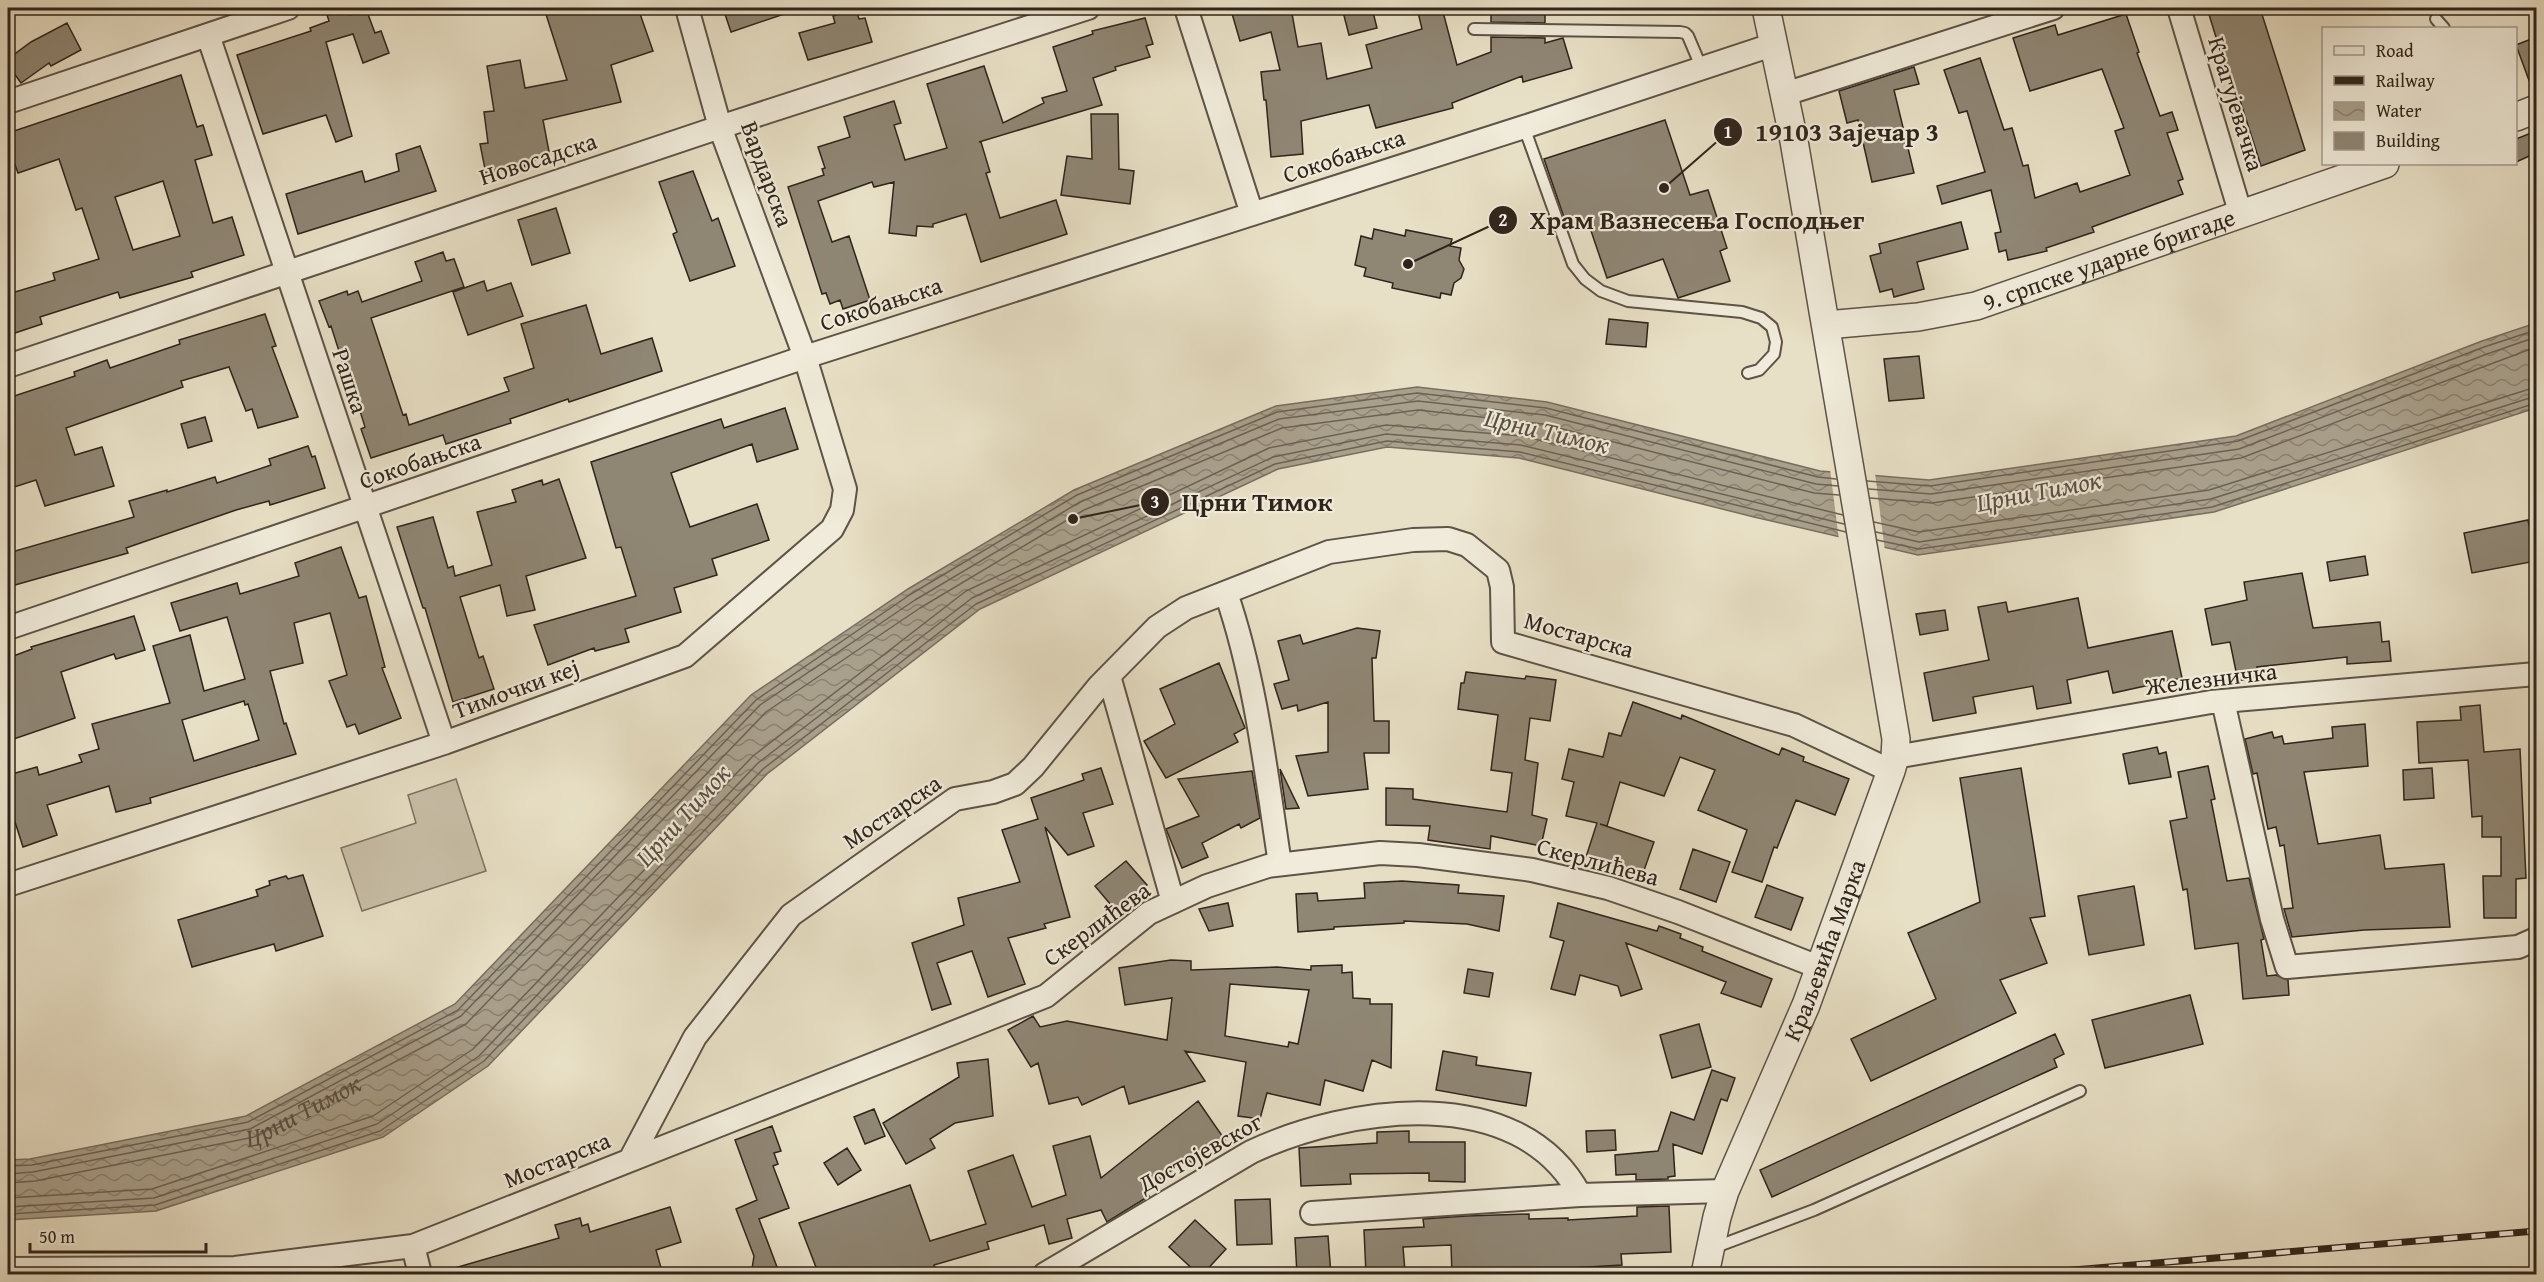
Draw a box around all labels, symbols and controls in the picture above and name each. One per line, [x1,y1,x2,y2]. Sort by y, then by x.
legend [2322,27,2517,165]
street label: Крагујевачка [2199,32,2274,176]
text: Road [2376,37,2414,64]
text: Railway [2376,67,2435,94]
text: Water [2376,97,2422,124]
callout: 19103 Зајечар 3 [1713,110,1951,154]
text: 19103 Зајечар 3 [1755,112,1939,151]
street label: Вардарска [732,116,803,232]
text: 1 [1723,118,1733,145]
street label: Сокобањска [1278,119,1410,192]
street label: Новосадска [474,123,602,194]
text: Building [2376,127,2440,154]
callout: Храм Вазнесења Господњег [1488,198,1876,242]
street label: 9. српске ударне бригаде [1978,199,2240,319]
text: Храм Вазнесења Господњег [1530,200,1865,239]
text: 2 [1498,206,1508,233]
street label: Сокобањска [815,267,947,340]
street label: Рашка [324,344,378,418]
water label: Црни Тимок [1481,397,1614,464]
street label: Сокобањска [354,423,486,498]
water label: Црни Тимок [1973,459,2105,522]
callout: Црни Тимок [1140,480,1344,524]
text: Црни Тимок [1182,482,1332,521]
text: 3 [1150,488,1160,515]
street label: Мостарска [1520,602,1638,667]
street label: Тимочки кеј [448,649,584,728]
street label: Железничка [2142,653,2279,704]
water label: Црни Тимок [626,754,740,875]
street label: Мостарска [835,765,949,858]
street label: Скерлићева [1533,828,1664,895]
street label: Краљевића Марка [1774,854,1875,1047]
street label: Скерлићева [1036,872,1158,975]
water label: Црни Тимок [242,1063,368,1157]
street label: Достојевског [1130,1104,1268,1202]
street label: Мостарска [498,1122,616,1197]
scale bar [30,1216,206,1254]
text: 50 m [39,1223,75,1250]

